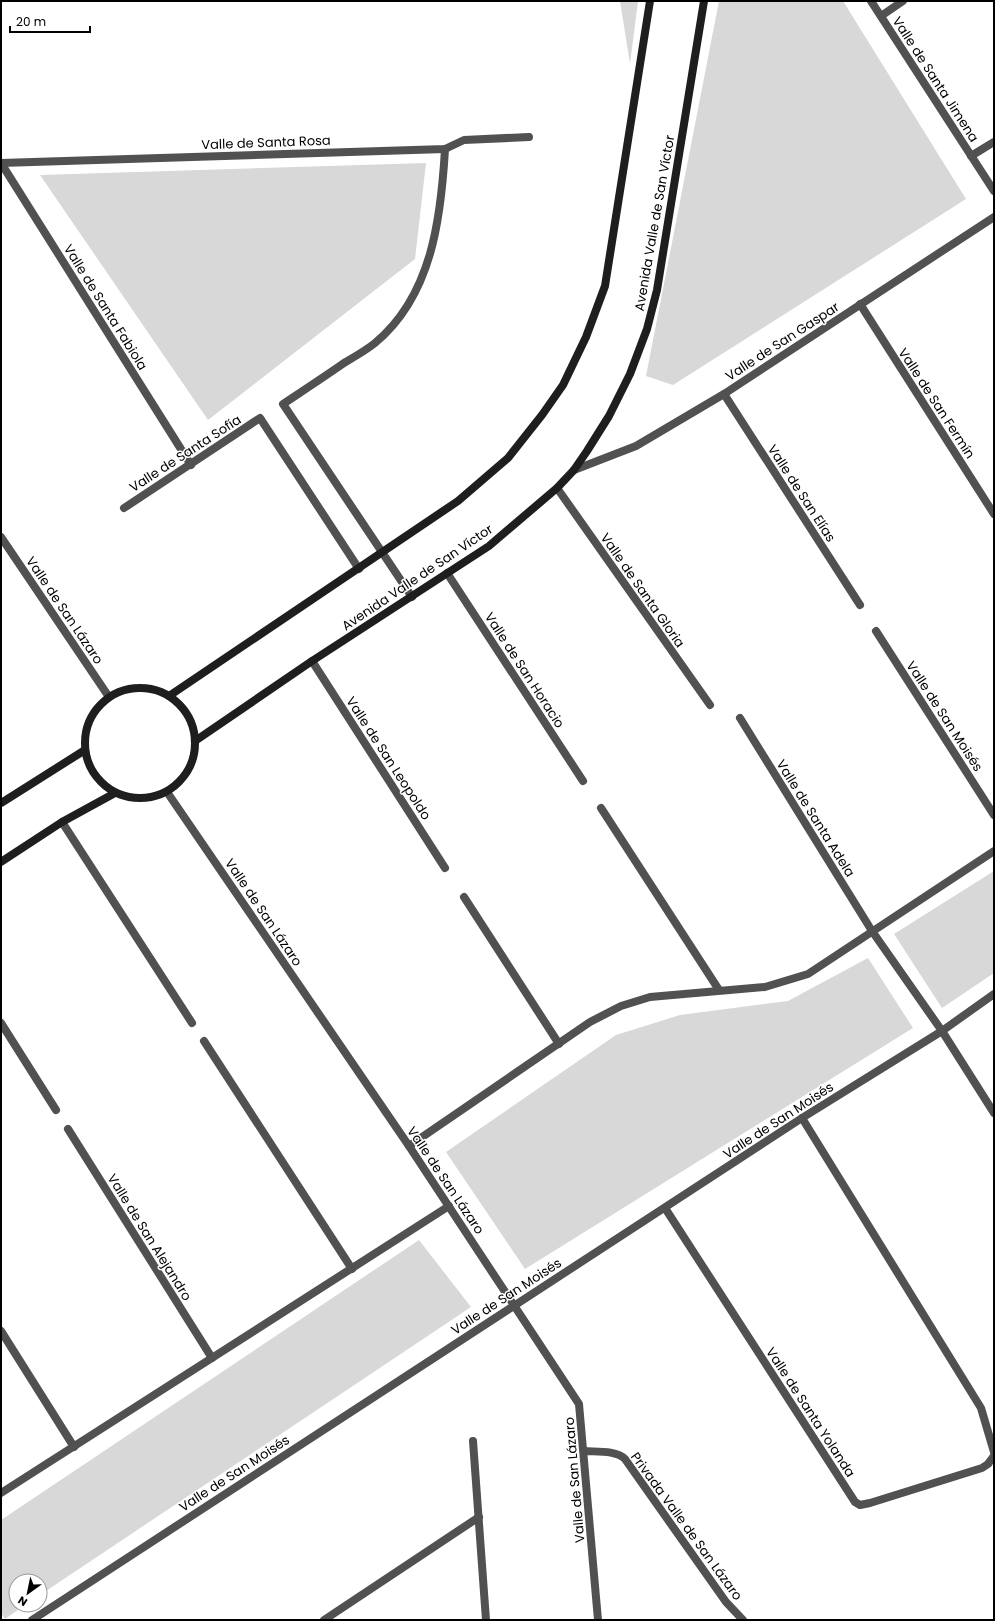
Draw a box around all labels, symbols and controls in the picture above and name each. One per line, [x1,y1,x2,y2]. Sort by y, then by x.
scale bar [10,8,90,34]
text: 20 m [16,13,46,30]
street label: Valle de Santa Jimena [888,13,983,146]
street label: Valle de Santa Rosa [201,131,331,154]
street label: Avenida Valle de San Víctor [630,133,679,313]
street label: Valle de Santa Fabiola [59,241,152,374]
street label: Valle de San Gaspar [722,297,843,385]
street label: Valle de San Fermín [894,344,980,462]
street label: Valle de Santa Sofía [126,410,245,497]
street label: Valle de San Elías [763,441,840,546]
street label: Avenida Valle de San Víctor [338,520,497,635]
street label: Valle de Santa Gloria [596,529,689,651]
street label: Valle de San Lázaro [21,553,108,668]
street label: Valle de San Horacio [480,609,569,732]
street label: Valle de San Moisés [902,657,988,775]
street label: Valle de San Leopoldo [342,693,436,824]
street label: Valle de Santa Adela [772,756,859,881]
street label: Valle de San Lázaro [220,855,307,970]
street label: Valle de San Moisés [719,1077,837,1163]
street label: Valle de San Lázaro [402,1123,489,1238]
street label: Valle de San Alejandro [103,1170,196,1304]
street label: Valle de San Moisés [447,1253,565,1339]
street label: Valle de Santa Yolanda [761,1344,860,1481]
street label: Valle de San Lázaro [560,1416,589,1544]
street label: Valle de San Moisés [175,1430,293,1516]
street label: Privada Valle de San Lázaro [626,1448,747,1604]
north arrow [8,1573,48,1613]
text: N [15,1592,30,1610]

